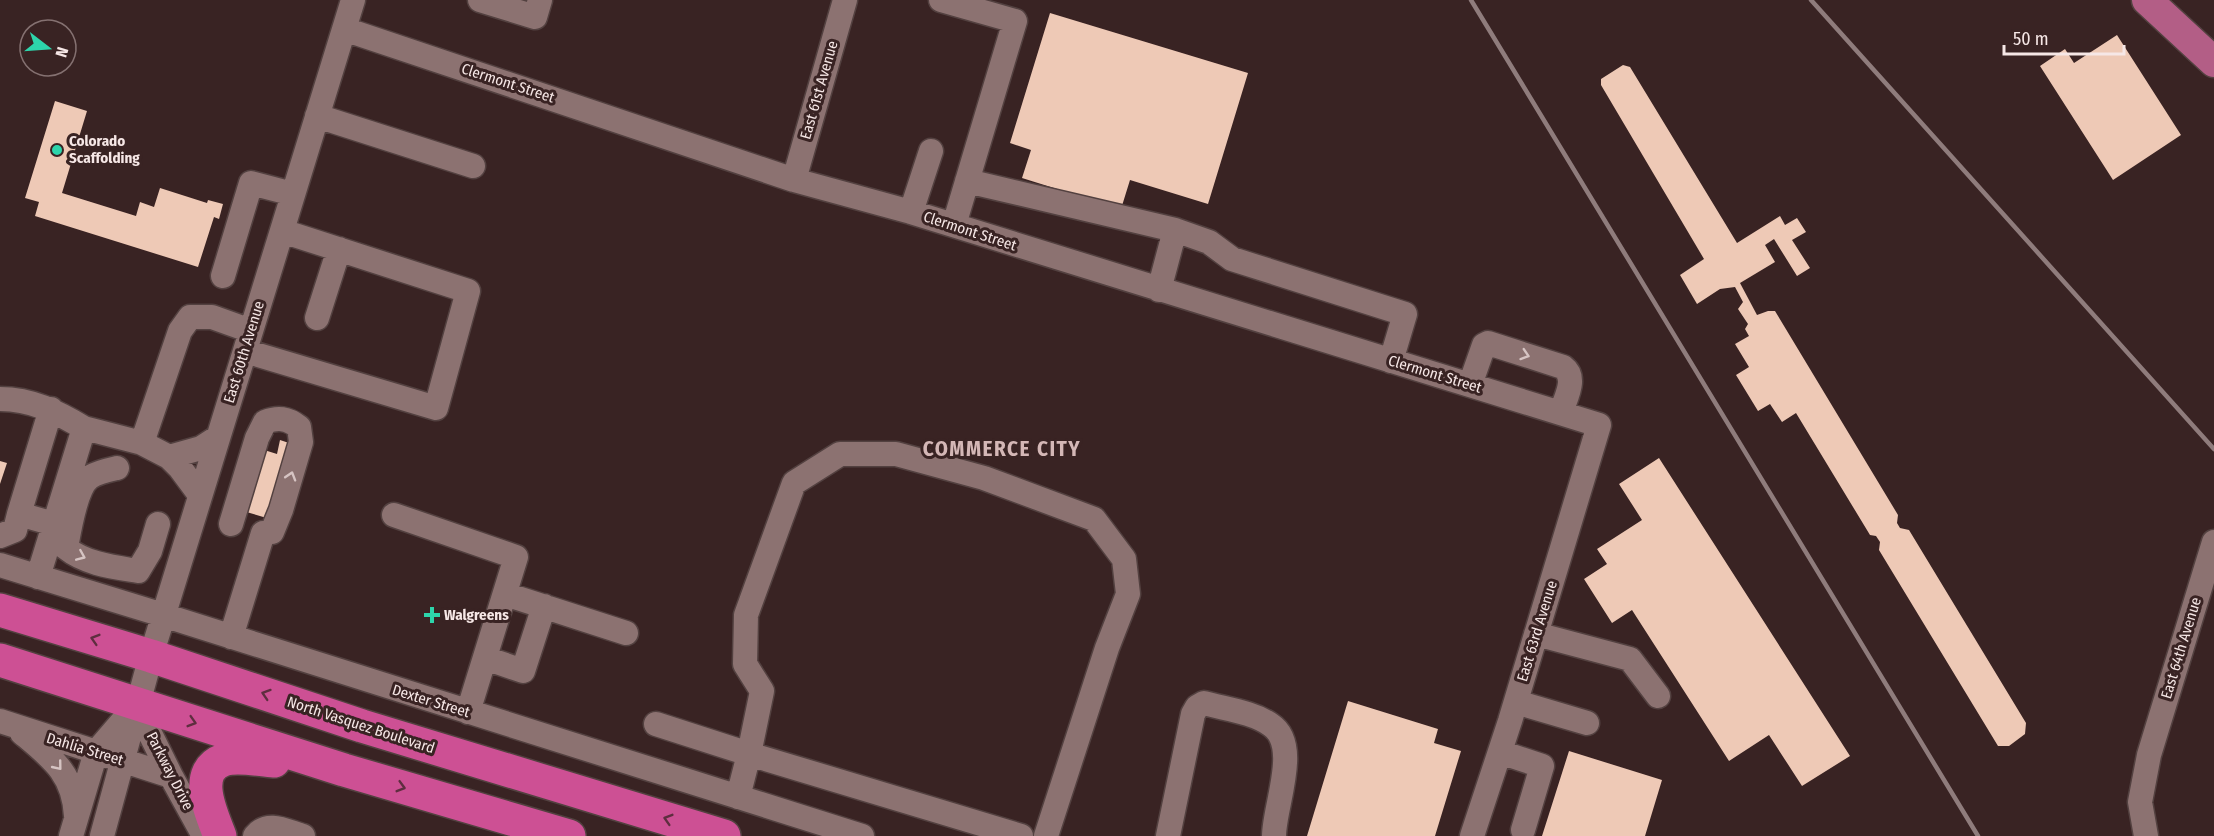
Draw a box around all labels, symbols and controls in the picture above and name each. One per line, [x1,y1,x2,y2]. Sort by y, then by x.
north arrow [18,18,78,78]
scale bar [2004,18,2124,56]
text: 50 m [2013,28,2049,50]
street label: East 61st Avenue [796,39,842,141]
text: N [51,45,72,60]
street label: Clermont Street [459,60,557,107]
place label: Colorado Scaffolding [69,132,140,167]
marker: Colorado Scaffolding [50,143,64,157]
street label: Clermont Street [921,208,1019,255]
street label: East 60th Avenue [220,299,268,405]
one-way arrow [1519,348,1530,360]
street label: Clermont Street [1386,351,1484,397]
district label: COMMERCE CITY [923,436,1081,462]
one-way arrow [284,471,296,482]
one-way arrow [74,549,85,561]
street label: East 63rd Avenue [1513,578,1561,684]
street label: East 64th Avenue [2157,595,2205,701]
place label: Walgreens [444,606,509,624]
marker: Walgreens [425,608,439,622]
one-way arrow [90,634,101,646]
street label: Dexter Street [390,681,472,721]
one-way arrow [261,689,272,701]
street label: North Vasquez Boulevard [285,693,437,757]
one-way arrow [186,715,197,727]
street label: Dahlia Street [44,729,126,769]
street label: Parkway Drive [143,729,197,813]
one-way arrow [51,759,62,770]
one-way arrow [395,780,405,792]
one-way arrow [663,814,674,826]

